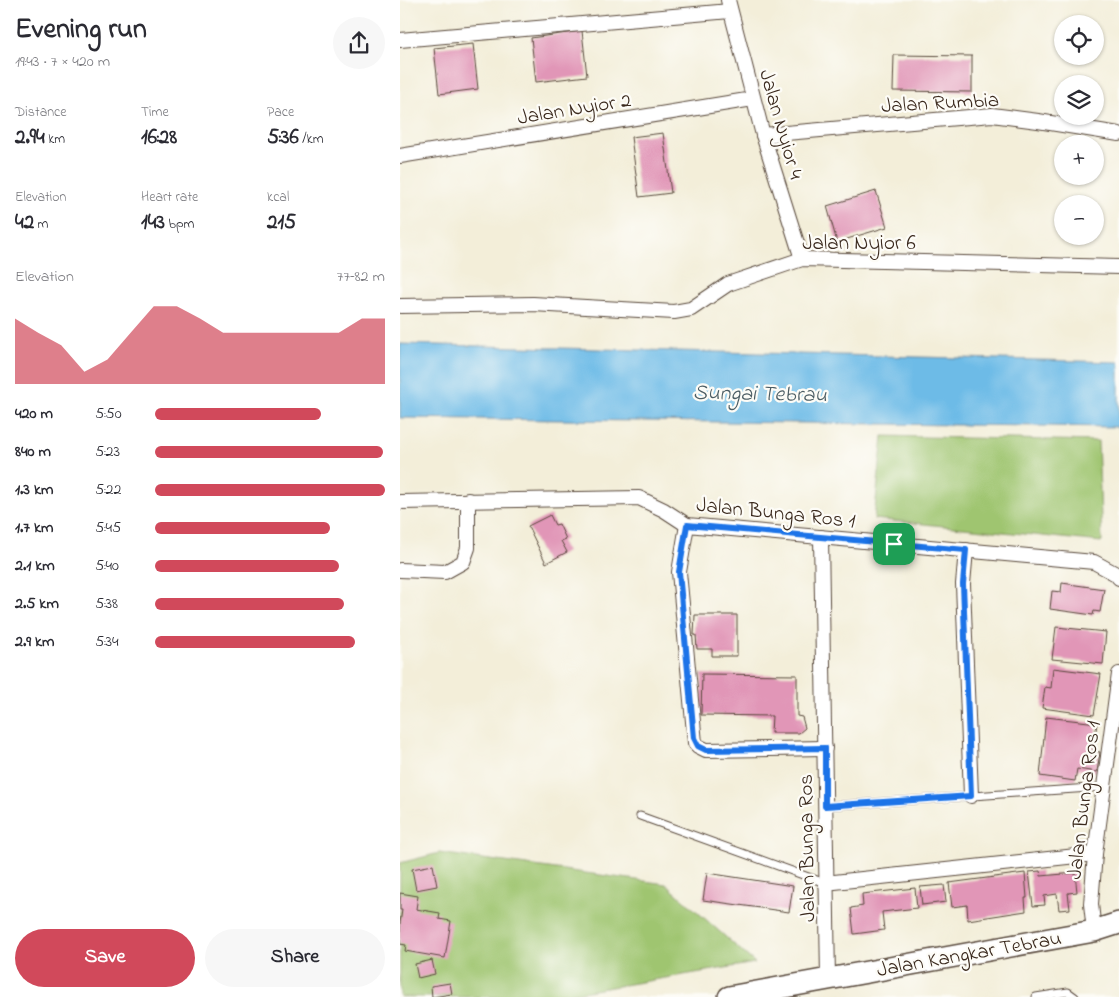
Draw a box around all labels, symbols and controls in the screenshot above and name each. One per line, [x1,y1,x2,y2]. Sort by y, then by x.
text: Evening run [15,10,147,51]
map controls [1054,15,1104,245]
button: locate [1054,15,1104,65]
button: share [333,17,385,69]
text: 19:43 · 7 × 420 m [15,50,110,74]
street label: Jalan Nyior 4 [748,66,810,184]
button: layers [1054,75,1104,125]
street label: Jalan Nyior 2 [515,86,634,136]
street label: Jalan Rumbia [880,86,1000,122]
text: Distance [15,102,67,123]
text: Time [141,102,169,123]
text: Pace [267,102,294,123]
text: 2.94 [15,123,45,153]
text: 16:28 [141,123,177,153]
text: 5:36 [267,123,299,153]
text: km [45,129,65,150]
text: /km [299,129,324,150]
button: + [1054,135,1104,185]
text: Elevation [15,187,66,208]
text: Heart rate [141,187,198,208]
text: kcal [267,187,289,208]
button: − [1054,195,1104,245]
text: 42 [15,208,34,238]
text: 143 [141,208,165,238]
text: 215 [267,208,296,238]
text: m [34,214,48,235]
text: bpm [165,214,194,235]
street label: Jalan Nyior 6 [802,229,916,261]
text: Elevation [15,265,74,289]
text: 77–82 m [337,265,385,289]
water label: Sungai Tebrau [693,378,828,412]
text: 420 m [15,402,53,426]
text: 5:50 [95,402,122,426]
text: 840 m [15,440,51,464]
text: 5:23 [95,440,120,464]
text: 1.3 km [15,478,53,502]
text: 5:22 [95,478,121,502]
street label: Jalan Bunga Ros 1 [695,491,857,539]
text: 1.7 km [15,516,53,540]
text: 5:45 [95,516,121,540]
pin [873,523,915,565]
icon: arrive [880,530,908,558]
text: 2.1 km [15,554,55,578]
text: 5:40 [95,554,119,578]
text: 2.5 km [15,592,59,616]
text: 5:38 [95,592,118,616]
text: 2.9 km [15,630,54,654]
text: 5:34 [95,630,119,654]
street label: Jalan Bunga Ros 1 [1060,719,1112,882]
street label: Jalan Bunga Ros [792,774,826,922]
street label: Jalan Kangkar Tebrau [875,924,1065,988]
button: Save [15,929,195,987]
button: Share [205,929,385,987]

